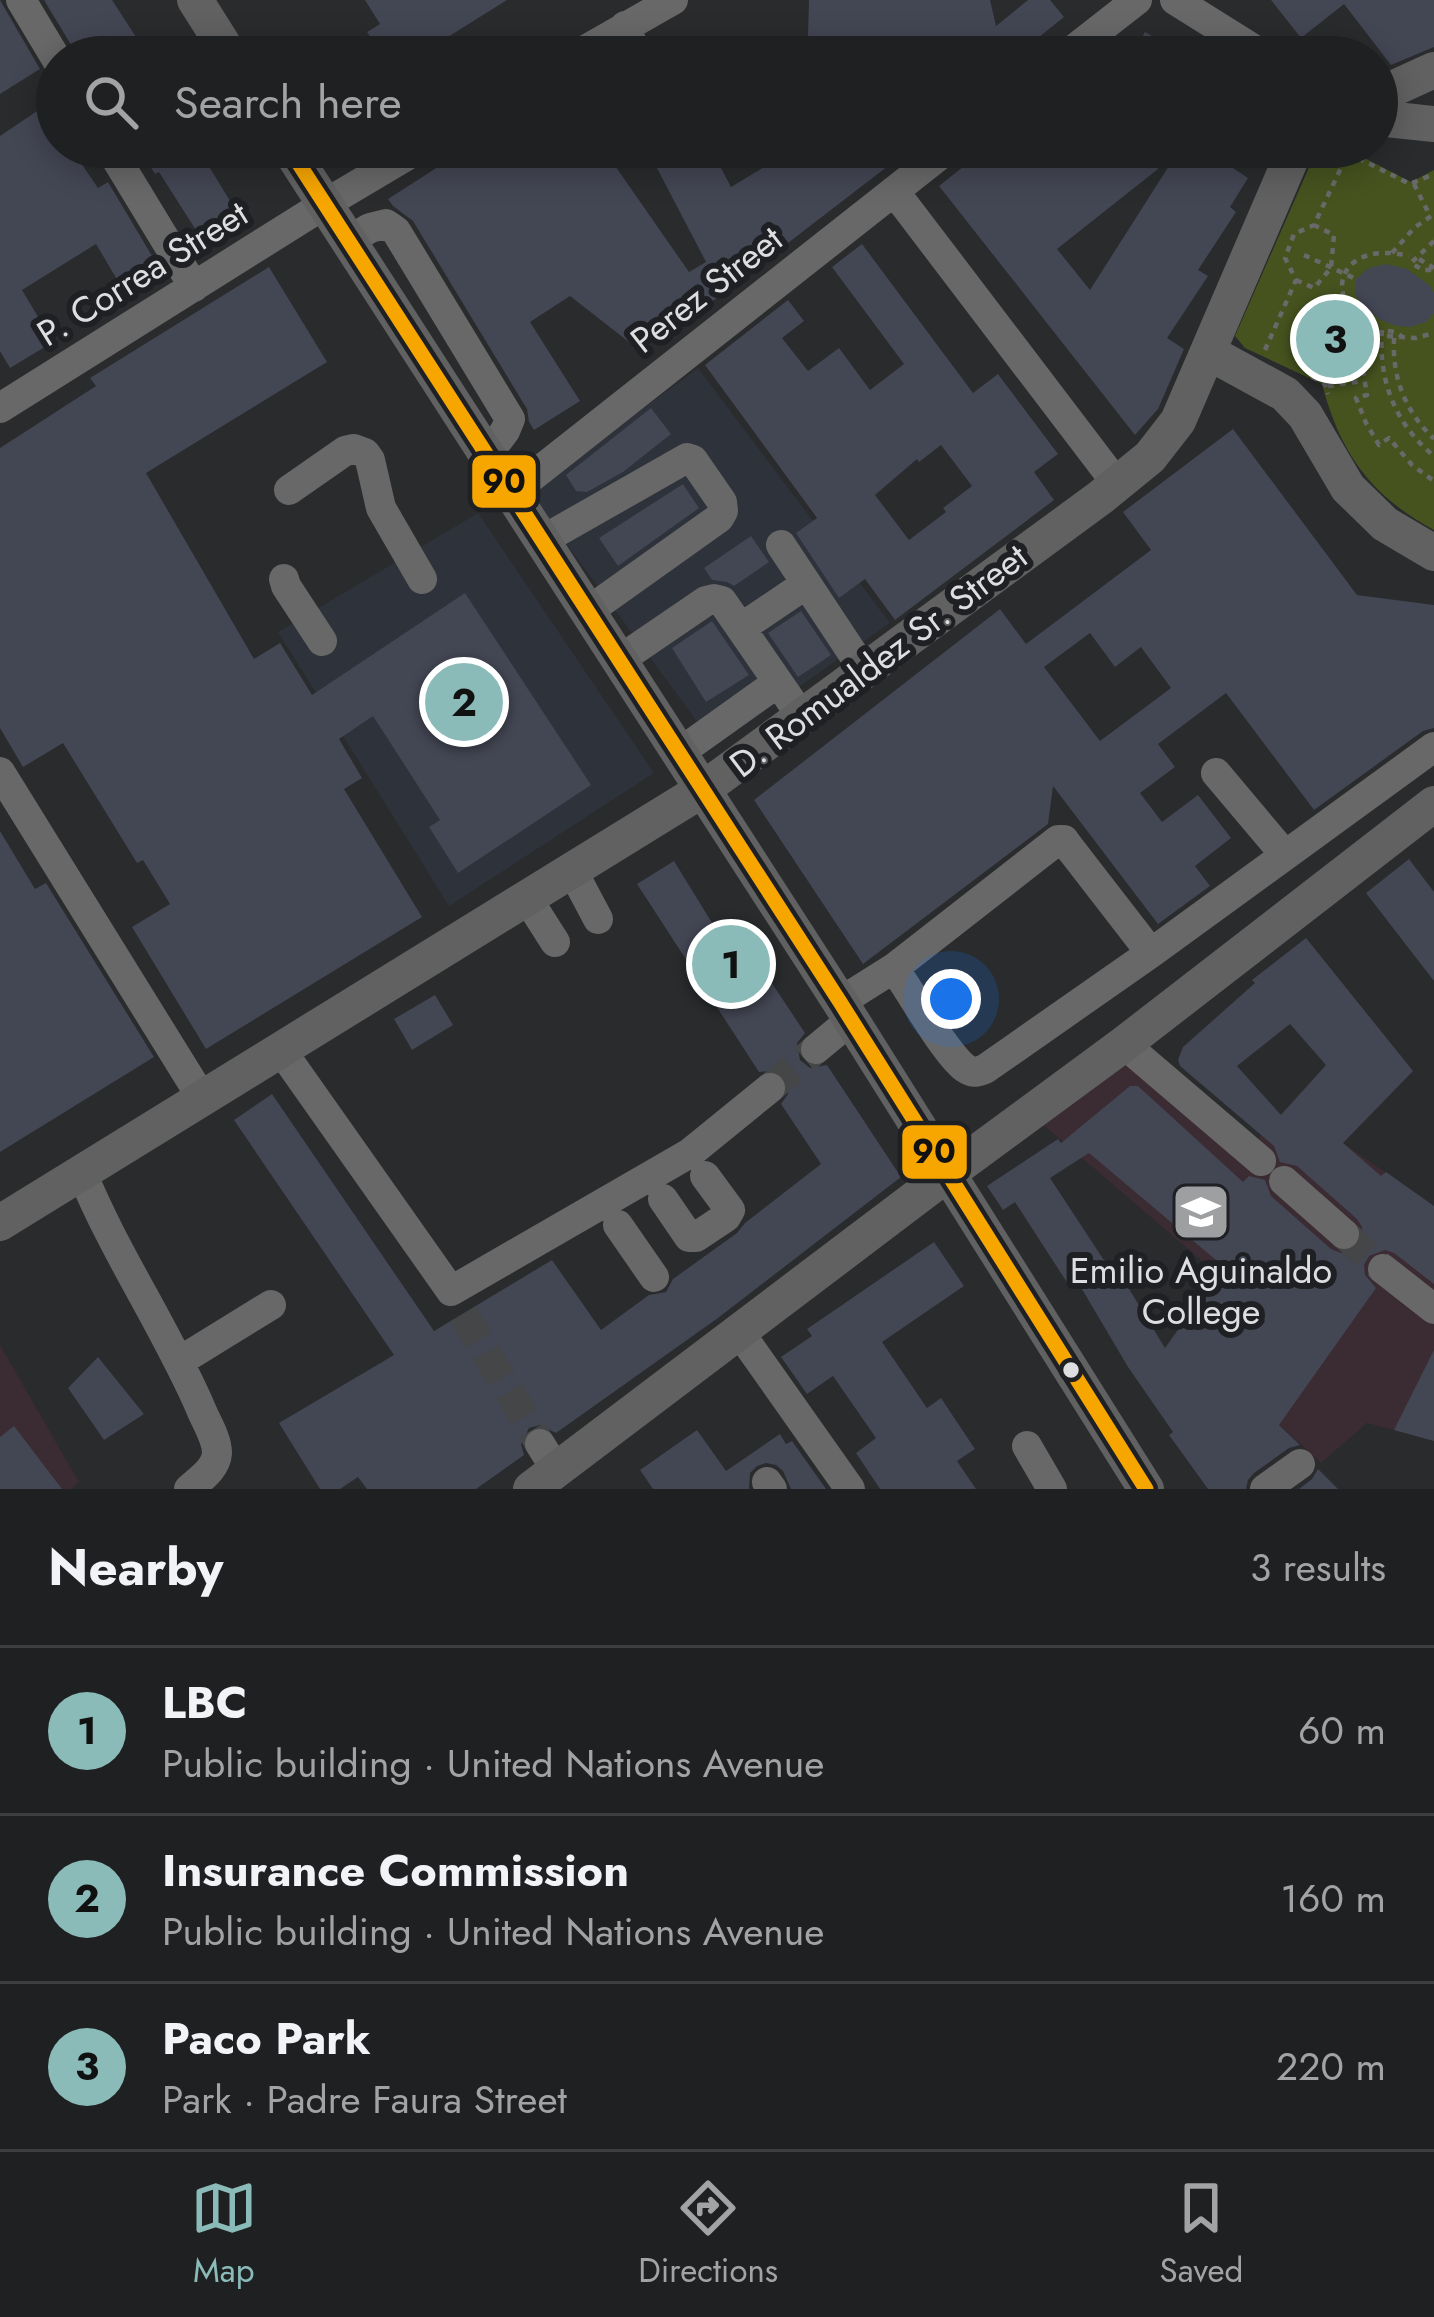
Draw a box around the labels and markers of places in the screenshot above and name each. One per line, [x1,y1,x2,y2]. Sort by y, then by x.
pin: 3 [1296,294,1374,384]
pin: 2 [425,657,503,747]
pin: 1 [692,919,770,1009]
school or university icon: Emilio Aguinaldo College [1170,1181,1232,1243]
place label: Emilio Aguinaldo College [1070,1244,1332,1337]
unlabelled marker [1060,1359,1082,1381]

